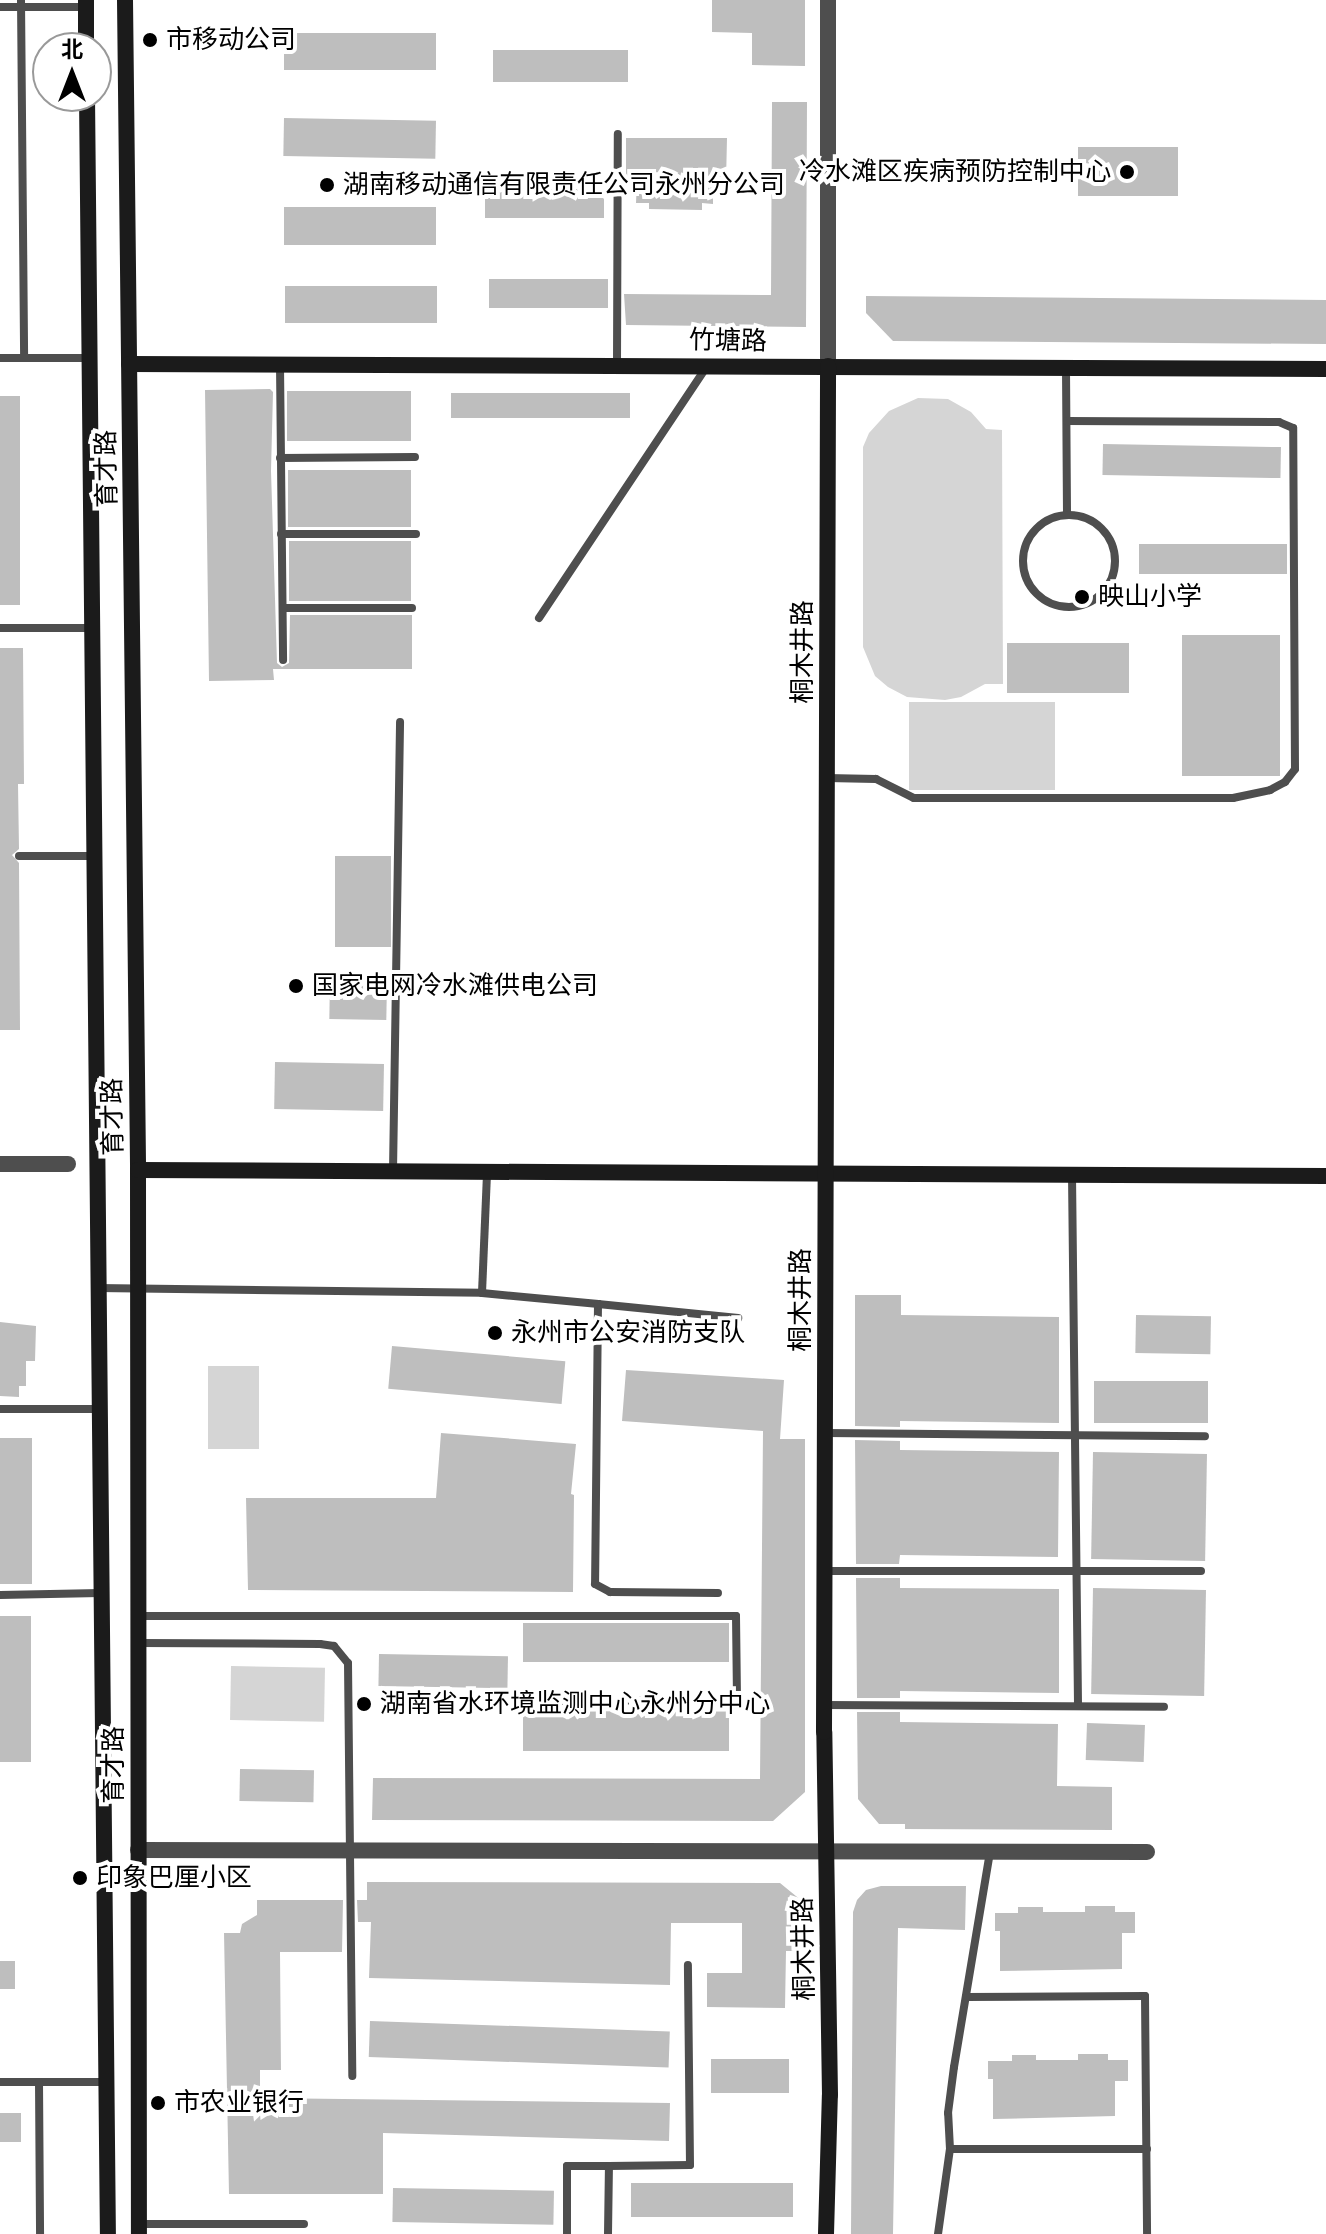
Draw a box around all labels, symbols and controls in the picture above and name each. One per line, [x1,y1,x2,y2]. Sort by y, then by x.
place label: 市移动公司 [166,24,296,56]
marker: 市移动公司 [141,31,159,49]
north arrow [32,32,112,112]
text: 北 [61,37,83,62]
place label: 冷水滩区疾病预防控制中心 [799,156,1111,188]
marker: 冷水滩区疾病预防控制中心 [1118,163,1136,181]
place label: 湖南移动通信有限责任公司永州分公司 [343,169,785,201]
marker: 湖南移动通信有限责任公司永州分公司 [318,176,336,194]
street label: 竹塘路 [689,325,767,357]
street label: 育才路 [91,430,123,508]
place label: 映山小学 [1098,581,1202,613]
marker: 映山小学 [1073,588,1091,606]
street label: 桐木井路 [787,600,819,704]
place label: 国家电网冷水滩供电公司 [312,970,598,1002]
marker: 国家电网冷水滩供电公司 [287,977,305,995]
street label: 育才路 [97,1078,129,1156]
street label: 桐木井路 [785,1248,817,1352]
place label: 永州市公安消防支队 [511,1317,745,1349]
marker: 永州市公安消防支队 [486,1324,504,1342]
place label: 湖南省水环境监测中心永州分中心 [380,1688,770,1720]
marker: 湖南省水环境监测中心永州分中心 [355,1695,373,1713]
street label: 育才路 [98,1726,130,1804]
place label: 印象巴厘小区 [96,1862,252,1894]
marker: 印象巴厘小区 [71,1869,89,1887]
street label: 桐木井路 [787,1897,821,2001]
place label: 市农业银行 [174,2087,304,2119]
marker: 市农业银行 [149,2094,167,2112]

